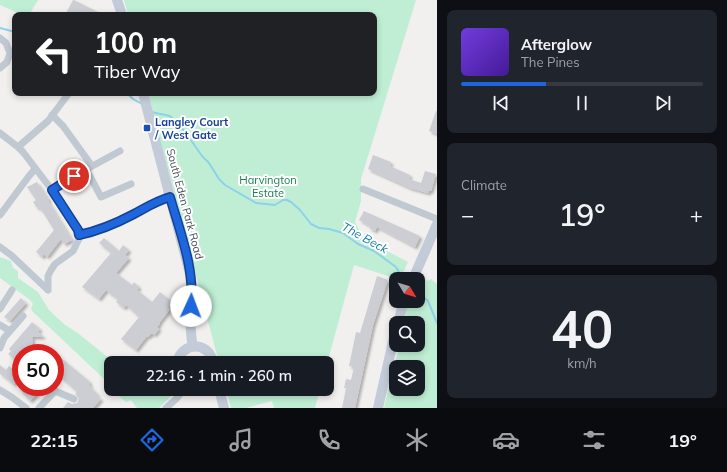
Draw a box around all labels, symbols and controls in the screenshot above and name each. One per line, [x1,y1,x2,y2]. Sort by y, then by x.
text: 100 m [94,25,177,60]
icon: left [28,28,80,80]
text: Afterglow [521,35,592,54]
text: The Pines [521,54,580,70]
text: Tiber Way [94,60,180,83]
icon: previous [490,92,512,114]
icon: pause [571,92,593,114]
icon: next [652,92,674,114]
place label: Langley Court / West Gate [154,115,228,142]
marker: Langley Court / West Gate [142,123,152,133]
street label: South Eden Park Road [163,147,207,261]
pin [57,159,91,193]
icon: arrive [63,165,85,187]
park label: Harvington Estate [239,173,297,200]
text: Climate [461,177,507,193]
text: 19° [558,196,606,234]
text: − [461,201,474,229]
text: + [690,201,703,229]
water label: The Beck [339,219,392,257]
north arrow [389,272,425,308]
map controls [389,272,425,396]
position arrow [170,285,212,327]
text: 40 [551,296,613,361]
button: search [389,316,425,352]
speed limit sign: 50 [12,344,64,396]
text: km/h [567,355,597,371]
button: layers [389,360,425,396]
text: 22:16 · 1 min · 260 m [146,366,292,385]
icon: directions [138,426,166,454]
icon: music [227,426,255,454]
icon: phone [315,426,343,454]
icon: climate [403,426,431,454]
icon: car [492,426,520,454]
icon: filters [580,426,608,454]
text: 22:15 [30,429,78,452]
text: 19° [668,429,697,452]

